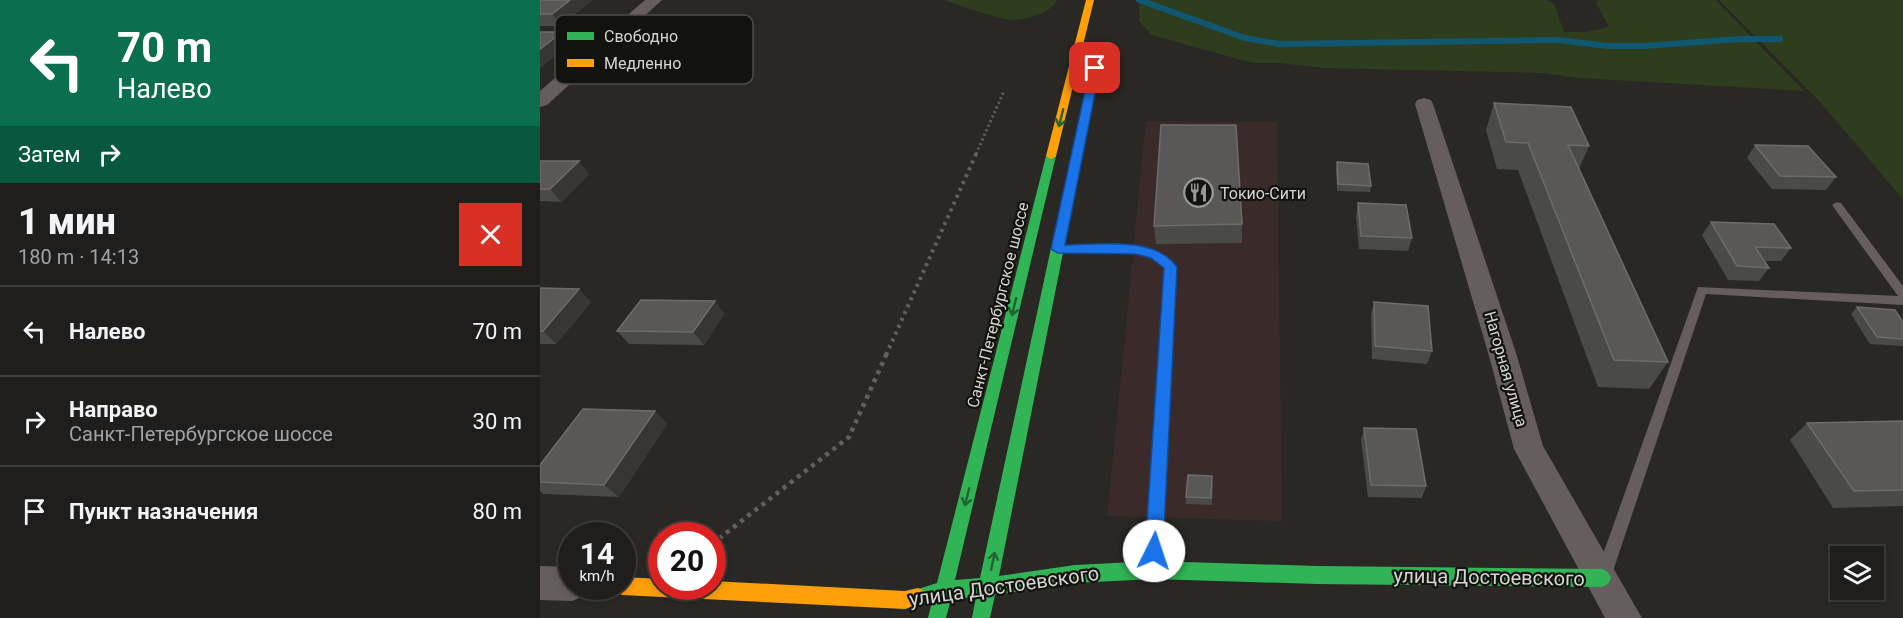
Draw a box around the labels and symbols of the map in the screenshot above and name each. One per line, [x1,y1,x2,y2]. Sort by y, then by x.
legend [555,15,753,84]
text: Свободно [604,27,678,46]
pin [1069,42,1120,93]
text: Медленно [604,54,681,73]
one-way arrow [1054,108,1066,127]
restaurant icon: Токио-Сити [1183,177,1215,209]
place label: Токио-Сити [1220,184,1306,203]
street label: Санкт-Петербургское шоссе [963,200,1033,410]
one-way arrow [1008,297,1020,316]
street label: Нагорная улица [1480,309,1532,429]
one-way arrow [961,487,973,506]
position arrow [1122,519,1186,583]
speed limit sign: 20 [648,522,726,600]
one-way arrow [987,551,999,570]
street label: улица Достоевского [907,561,1101,611]
street label: улица Достоевского [1393,563,1585,591]

